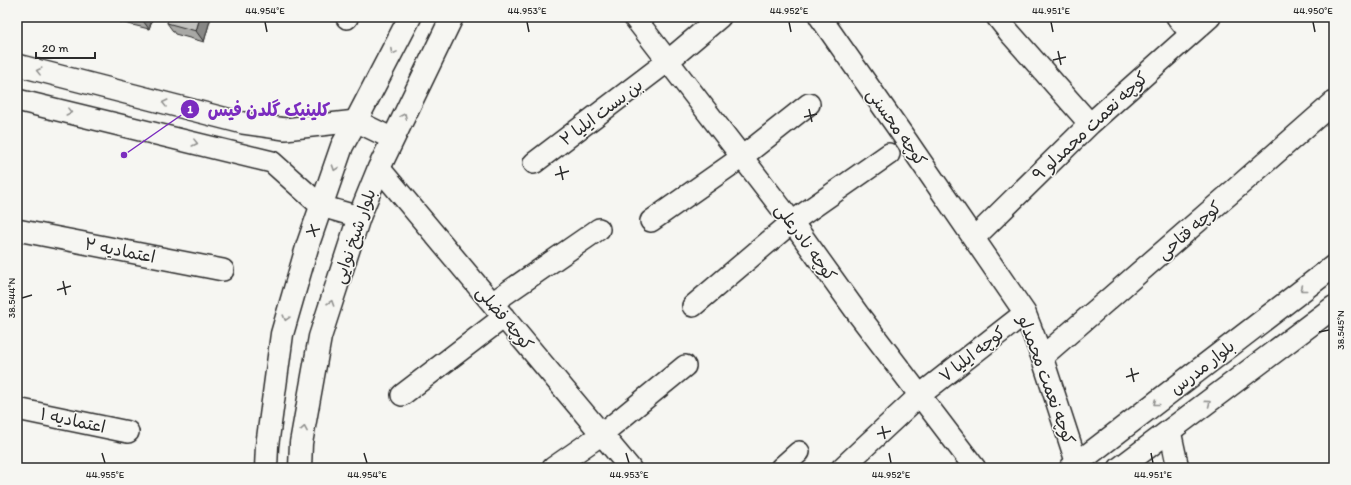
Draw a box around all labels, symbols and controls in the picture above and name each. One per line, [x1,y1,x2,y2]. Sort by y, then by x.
text: 44.954°E [245,4,285,17]
text: 44.953°E [508,4,547,17]
text: 44.952°E [770,4,809,17]
text: 44.951°E [1032,4,1071,17]
text: 44.950°E [1293,4,1333,17]
scale bar [36,34,95,60]
text: 20 m [42,41,69,55]
one-way arrow [390,48,398,55]
one-way arrow [36,67,43,76]
street label: کوچه نعمت محمدلو ۹ [1028,67,1153,186]
street label: بن بست ایلیا ۲ [556,74,646,150]
street label: کوچه محسنی [862,84,931,170]
callout: کلینیک گلدن فیس [180,94,339,124]
one-way arrow [162,99,169,108]
text: کلینیک گلدن فیس [208,99,330,121]
text: 1 [187,102,193,116]
one-way arrow [65,108,72,116]
one-way arrow [399,113,407,121]
one-way arrow [191,138,198,147]
one-way arrow [331,164,339,171]
street label: بلوار شیخ نوایی [328,186,381,287]
street label: کوچه فتاحی [1153,197,1226,264]
street label: کوچه نادرعلی [770,199,841,285]
street label: اعتمادیه ۲ [83,233,157,267]
text: 38.544°N [5,278,18,318]
street label: کوچه فضلی [472,282,538,355]
one-way arrow [1300,285,1307,292]
one-way arrow [326,299,335,306]
text: 38.545°N [1334,310,1347,350]
street label: کوچه نعمت محمدلو [1012,312,1080,448]
one-way arrow [282,314,291,321]
street label: ۷ کوچه ایلیا [935,322,1010,387]
street label: بلوار مدرس [1166,336,1239,399]
one-way arrow [1153,398,1160,405]
one-way arrow [1203,400,1210,407]
street label: اعتمادیه ۱ [38,403,108,437]
one-way arrow [299,426,308,432]
text: 44.955°E [86,468,125,481]
text: 44.954°E [347,468,387,481]
text: 44.953°E [610,468,649,481]
text: 44.952°E [872,468,911,481]
text: 44.951°E [1134,468,1173,481]

